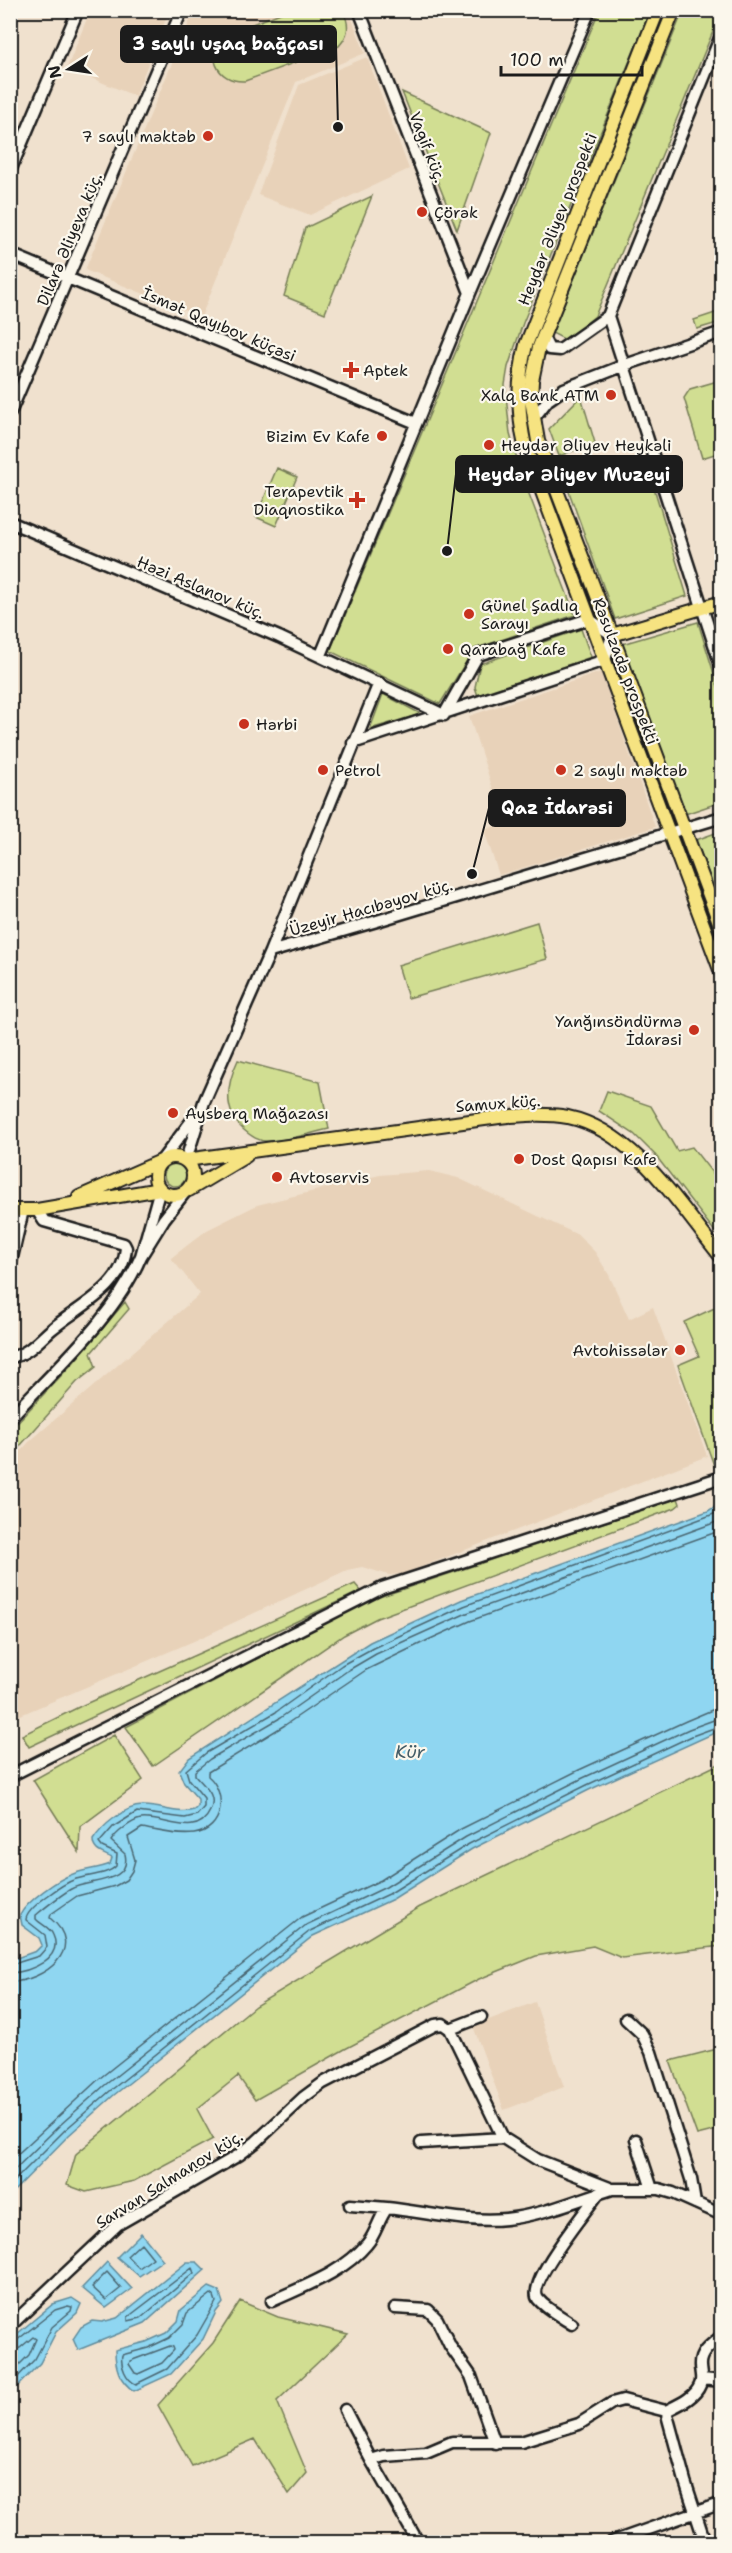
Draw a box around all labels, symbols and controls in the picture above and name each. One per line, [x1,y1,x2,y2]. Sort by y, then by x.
callout: 3 saylı uşaq bağçası [121,26,336,62]
text: 3 saylı uşaq bağçası [132,32,324,56]
north arrow [39,39,99,99]
scale bar [501,39,642,77]
text: 100 m [510,48,564,72]
text: N [43,64,66,80]
street label: Vagif küç. [404,109,451,186]
place label: 7 saylı məktəb [82,126,196,147]
marker: 7 saylı məktəb [201,129,215,143]
street label: Heydər Əliyev prospekti [513,130,602,309]
street label: Dilarə Əliyeva küç. [32,169,107,309]
place label: Çörək [434,202,478,223]
marker: Çörək [415,205,429,219]
street label: İsmət Qayıbov küçəsi [138,282,299,366]
place label: Aptek [363,360,408,381]
marker: Aptek [344,363,358,377]
place label: Xalq Bank ATM [481,385,599,406]
marker: Xalq Bank ATM [604,388,618,402]
place label: Bizim Ev Kafe [266,426,370,447]
marker: Bizim Ev Kafe [375,429,389,443]
place label: Heydər Əliyev Heykəli [501,435,671,456]
marker: Heydər Əliyev Heykəli [482,438,496,452]
callout: Heydər Əliyev Muzeyi [456,456,682,492]
text: Heydər Əliyev Muzeyi [468,463,670,487]
place label: Terapevtik Diaqnostika [253,481,344,520]
marker: Terapevtik Diaqnostika [348,491,366,509]
street label: Həzi Aslanov küç. [134,551,268,624]
place label: Günel Şadlıq Sarayı [481,595,580,634]
street label: Rəsulzadə prospekti [588,595,663,748]
marker: Günel Şadlıq Sarayı [462,607,476,621]
place label: Qarabağ Kafe [460,639,566,660]
marker: Qarabağ Kafe [441,642,455,656]
place label: Hərbi [256,714,297,735]
marker: Hərbi [237,717,251,731]
place label: Petrol [335,760,381,781]
place label: 2 saylı məktəb [573,760,687,781]
marker: Petrol [316,763,330,777]
marker: 2 saylı məktəb [554,763,568,777]
callout: Qaz İdarəsi [489,790,625,826]
text: Qaz İdarəsi [501,796,613,820]
street label: Üzeyir Hacıbəyov küç. [287,874,455,941]
place label: Yanğınsöndürmə İdarəsi [555,1011,682,1050]
marker: Yanğınsöndürmə İdarəsi [687,1023,701,1037]
street label: Samux küç. [455,1090,541,1117]
place label: Aysberq Mağazası [185,1103,329,1124]
marker: Aysberq Mağazası [166,1106,180,1120]
place label: Dost Qapısı Kafe [531,1149,657,1170]
marker: Dost Qapısı Kafe [512,1152,526,1166]
place label: Avtoservis [289,1167,370,1188]
marker: Avtoservis [270,1170,284,1184]
place label: Avtohissələr [573,1340,668,1361]
marker: Avtohissələr [673,1343,687,1357]
water label: Kür [395,1740,426,1764]
street label: Sarvan Salmanov küç. [92,2126,247,2233]

